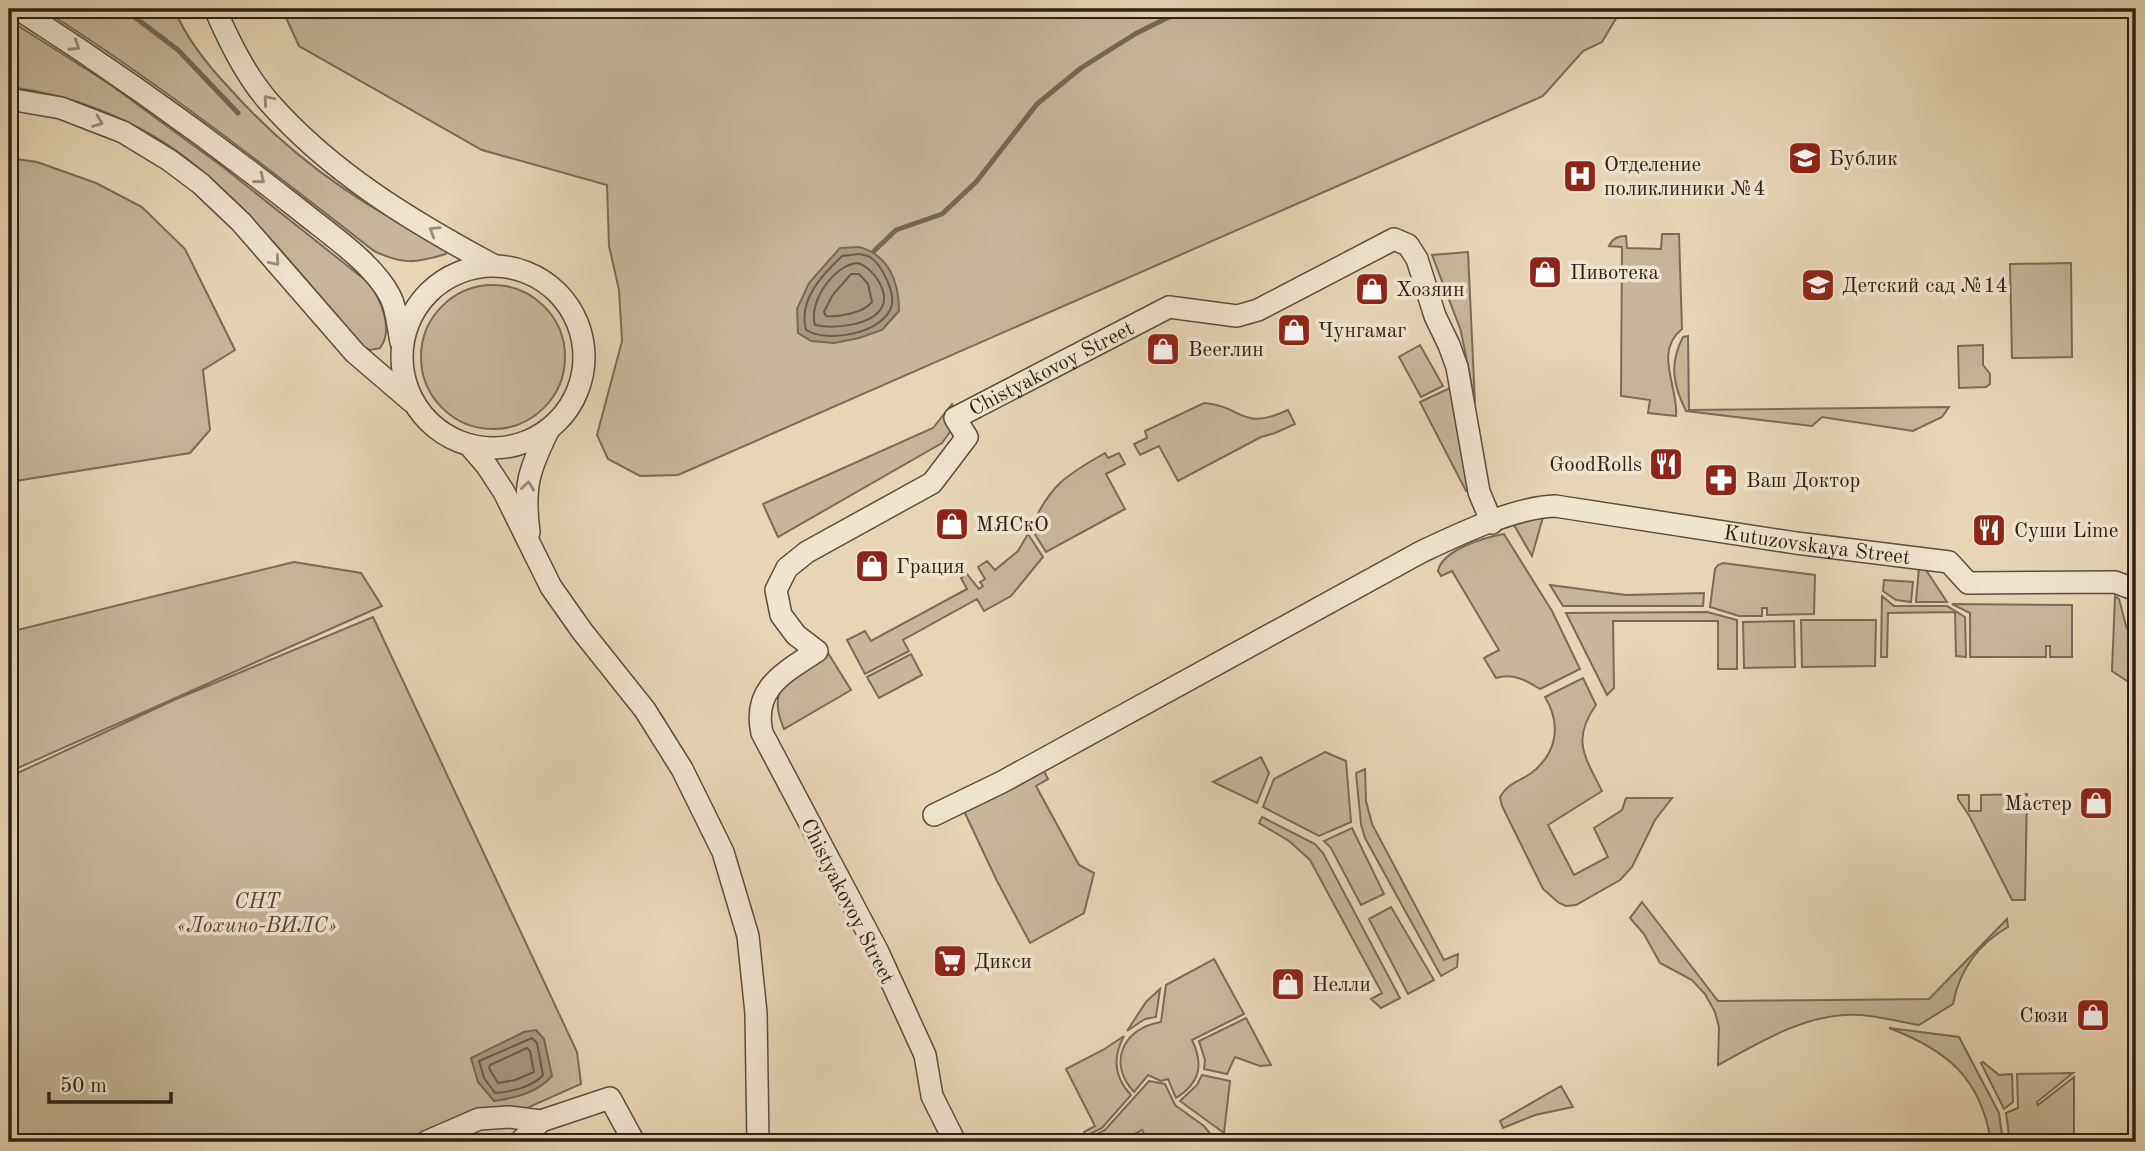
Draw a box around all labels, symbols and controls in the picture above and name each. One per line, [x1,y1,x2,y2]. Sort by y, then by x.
one-way arrow [68,37,81,50]
one-way arrow [264,95,276,108]
one-way arrow [92,114,104,128]
school or university icon: Бублик [1786,139,1824,177]
place label: Бублик [1829,149,1898,170]
place label: Отделение поликлиники №4 [1604,155,1765,200]
hospital icon: Отделение поликлиники №4 [1561,157,1599,195]
one-way arrow [252,170,264,183]
one-way arrow [428,227,441,240]
one-way arrow [267,253,279,266]
shop icon: Пивотека [1526,253,1564,291]
place label: Пивотека [1570,263,1659,284]
school or university icon: Детский сад №14 [1799,266,1837,304]
shop icon: Хозяин [1353,270,1391,308]
place label: Детский сад №14 [1842,276,2008,297]
place label: Хозяин [1396,280,1464,301]
shop icon: Чунгамаг [1275,311,1313,349]
street label: Chistyakovoy Street [966,318,1138,421]
place label: Чунгамаг [1318,321,1407,342]
shop icon: Beerлин [1144,330,1182,368]
place label: Beerлин [1188,340,1264,361]
restaurant icon: GoodRolls [1647,445,1685,483]
place label: GoodRolls [1549,455,1642,476]
pharmacy icon: Ваш Доктор [1702,461,1740,499]
place label: Ваш Доктор [1746,471,1860,492]
one-way arrow [520,481,535,492]
shop icon: МЯСкО [933,505,971,543]
restaurant icon: Суши Lime [1970,511,2008,549]
place label: МЯСкО [976,515,1049,536]
place label: Суши Lime [2014,521,2118,542]
street label: Kutuzovskaya Street [1722,523,1911,569]
shop icon: Грация [853,547,891,585]
place label: Грация [896,557,965,578]
shop icon: Мастер [2077,784,2115,822]
place label: Мастер [2004,794,2072,815]
street label: Chistyakovoy Street [796,816,897,988]
park label: СНТ «Лохино-ВИЛС» [177,892,337,937]
supermarket icon: Дикси [931,942,969,980]
place label: Дикси [974,952,1032,973]
shop icon: Нелли [1269,965,1307,1003]
place label: Нелли [1312,975,1371,996]
shop icon: Сюзи [2074,996,2112,1034]
place label: Сюзи [2020,1006,2068,1027]
scale bar [49,1060,172,1104]
text: 50 m [60,1076,107,1097]

